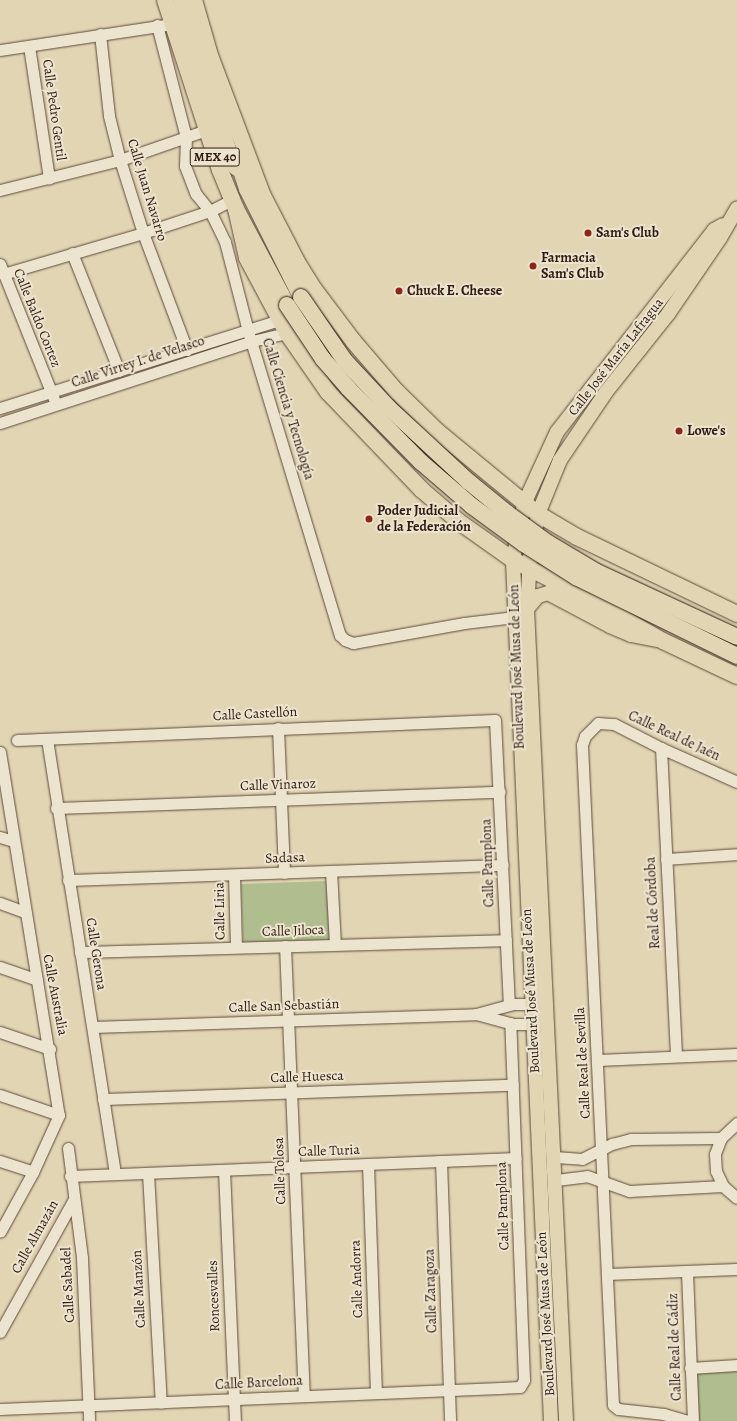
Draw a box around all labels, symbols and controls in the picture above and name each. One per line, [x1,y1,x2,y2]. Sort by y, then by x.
street label: Calle Pedro Gentil [39,58,69,162]
street label: Calle Juan Navarro [123,137,171,243]
road number: MEX 40 [189,146,241,168]
place label: Sam's Club [596,225,659,241]
marker: Sam's Club [583,228,593,238]
place label: Farmacia Sam's Club [541,250,604,282]
marker: Farmacia Sam's Club [528,261,538,271]
street label: Calle Baldo Cortez [10,266,64,370]
place label: Chuck E. Cheese [407,283,503,299]
marker: Chuck E. Cheese [394,286,404,296]
street label: Calle José María Lafragua [565,295,667,419]
street label: Calle Virrey I. de Velasco [69,332,207,392]
street label: Calle Ciencia y Tecnología [258,336,318,482]
place label: Lowe's [687,423,726,439]
marker: Lowe's [674,426,684,436]
place label: Poder Judicial de la Federación [377,503,471,536]
marker: Poder Judicial de la Federación [364,514,374,524]
street label: Boulevard José Musa de León [506,584,528,750]
street label: Calle Castellón [212,703,298,725]
street label: Calle Real de Jaén [625,707,723,765]
street label: Calle Vinaroz [240,775,316,795]
street label: Calle Pamplona [478,818,498,908]
street label: Sadasa [265,849,305,867]
street label: Real de Córdoba [642,856,664,950]
street label: Calle Liria [211,882,229,940]
street label: Boulevard José Musa de León [518,908,544,1074]
street label: Calle Gerona [82,917,110,991]
street label: Calle Jiloca [262,922,324,940]
street label: Calle Australia [39,953,71,1037]
street label: Calle San Sebastián [228,996,340,1016]
street label: Calle Real de Sevilla [572,1007,594,1119]
street label: Calle Huesca [270,1067,344,1087]
street label: Calle Tolosa [270,1137,290,1205]
street label: Calle Turia [298,1142,360,1160]
street label: Calle Pamplona [493,1161,513,1251]
street label: Calle Almazán [8,1197,62,1277]
street label: Boulevard José Musa de León [533,1231,559,1397]
street label: Calle Andorra [347,1240,367,1318]
street label: Calle Sabadel [58,1247,78,1323]
street label: Calle Zaragoza [421,1249,441,1333]
street label: Calle Manzón [129,1250,149,1328]
street label: Roncesvalles [204,1260,224,1332]
street label: Calle Real de Cádiz [665,1293,685,1401]
street label: Calle Barcelona [215,1372,303,1394]

